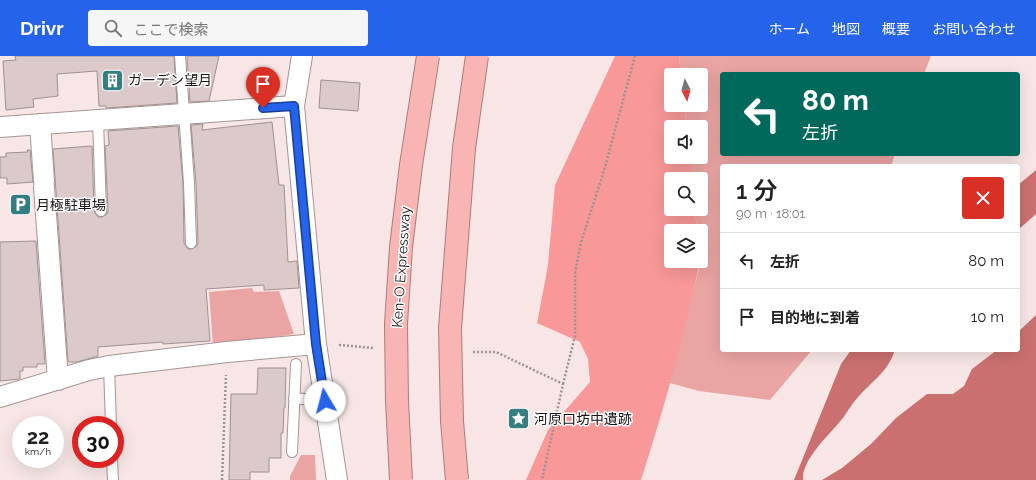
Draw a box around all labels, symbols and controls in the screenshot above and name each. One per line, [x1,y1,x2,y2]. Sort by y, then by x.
search box [88,10,368,46]
text: Drivr [20,17,64,39]
icon: search [102,17,124,39]
text: ここで検索 [134,21,209,39]
text: ホーム [768,21,810,37]
text: 地図 [832,21,860,37]
text: 概要 [882,21,910,37]
text: お問い合わせ [932,21,1016,37]
building icon: ガーデン望月 [99,67,125,93]
pin [246,67,280,108]
north arrow [664,68,708,112]
map controls [664,68,708,268]
place label: ガーデン望月 [128,72,212,88]
icon: arrive [252,73,274,95]
text: 80 m [802,84,869,117]
icon: left [736,88,788,140]
button: sound [664,120,708,164]
text: 左折 [802,122,838,143]
button: search [664,172,708,216]
text: 1 分 [736,176,777,205]
button: close [962,177,1004,219]
parking icon: 月極駐車場 [8,192,34,218]
place label: 月極駐車場 [36,197,106,213]
street label: Ken-O Expressway [389,205,413,328]
text: 90 m · 18:01 [736,206,805,221]
button: layers [664,224,708,268]
icon: left [736,250,758,272]
text: 80 m [968,252,1004,270]
text: 左折 [770,253,800,271]
icon: arrive [736,306,758,328]
text: 10 m [971,308,1004,326]
text: 目的地に到着 [770,309,860,327]
position arrow [304,380,346,422]
place icon: 河原口坊中遺跡 [506,406,532,432]
place label: 河原口坊中遺跡 [534,411,632,427]
speed limit sign: 30 [72,416,124,468]
text: 22 [27,425,49,449]
text: km/h [25,446,51,457]

